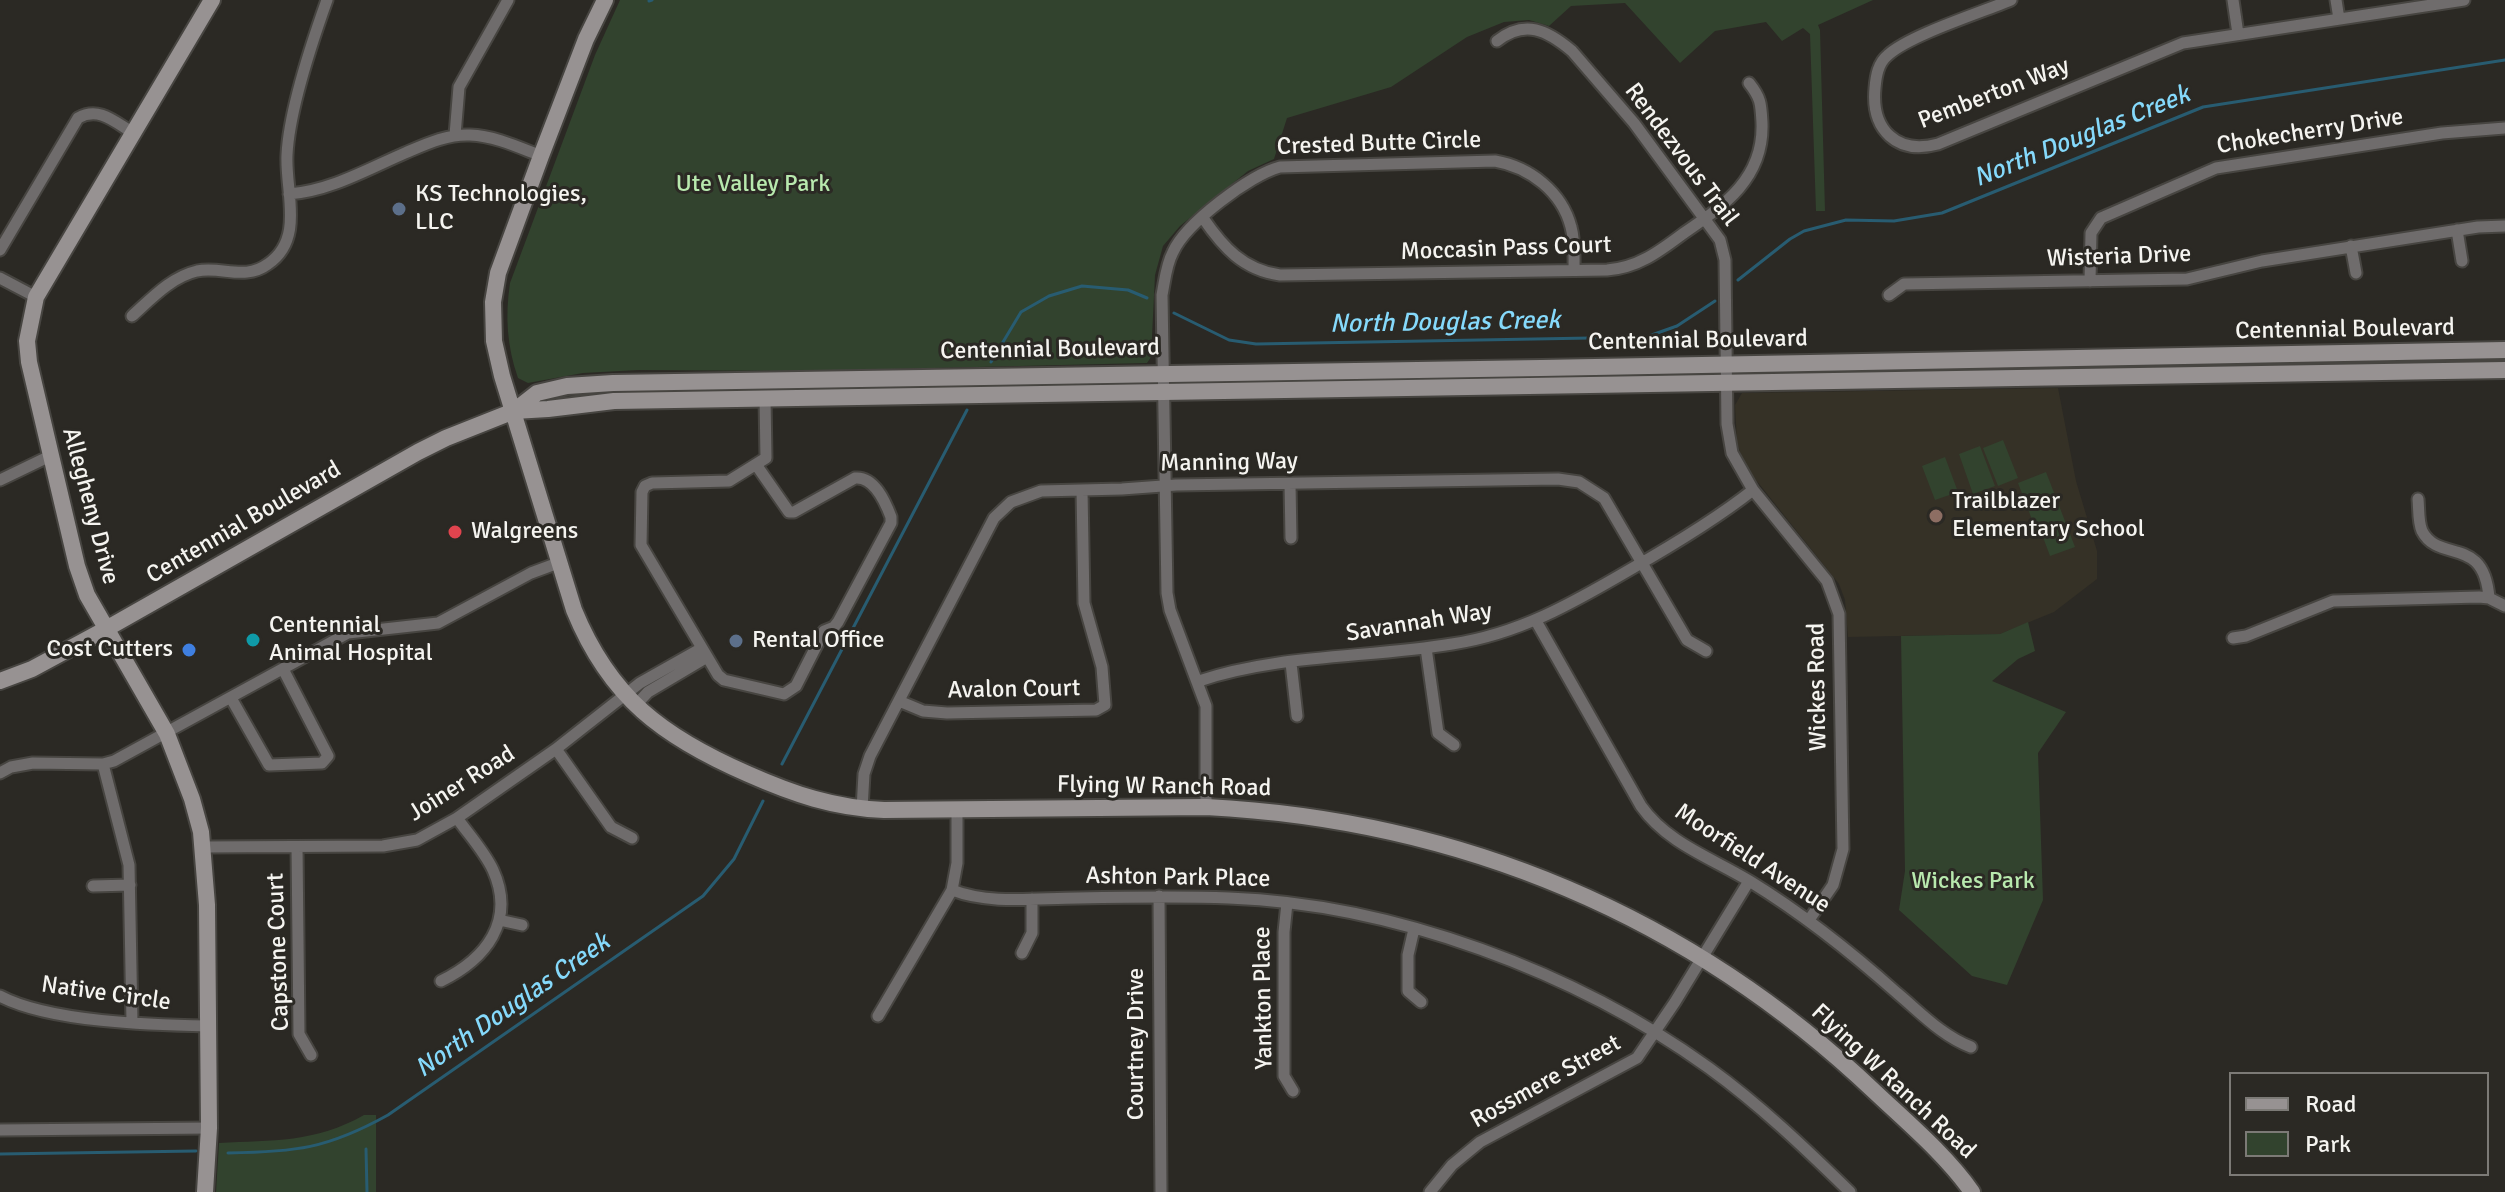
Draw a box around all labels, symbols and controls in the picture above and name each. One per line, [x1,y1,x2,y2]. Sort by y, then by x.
street label: Pemberton Way [1914,52,2074,136]
street label: Rendezvous Trail [1618,78,1744,232]
water label: North Douglas Creek [1969,79,2195,195]
street label: Chokecherry Drive [2215,103,2405,161]
street label: Crested Butte Circle [1276,126,1482,162]
park label: Ute Valley Park [676,171,830,199]
place label: KS Technologies, LLC [415,181,587,237]
marker: KS Technologies, LLC [390,200,408,218]
street label: Moccasin Pass Court [1400,231,1612,267]
street label: Wisteria Drive [2046,240,2192,274]
water label: North Douglas Creek [1330,305,1560,341]
street label: Centennial Boulevard [2235,314,2455,346]
street label: Centennial Boulevard [1588,325,1808,357]
street label: Centennial Boulevard [940,334,1160,366]
street label: Allegheny Drive [55,425,125,587]
street label: Manning Way [1160,447,1298,479]
street label: Centennial Boulevard [142,456,346,590]
place label: Trailblazer Elementary School [1952,488,2145,544]
marker: Trailblazer Elementary School [1927,507,1945,525]
place label: Walgreens [471,518,578,546]
marker: Walgreens [446,523,464,541]
street label: Savannah Way [1344,597,1494,649]
place label: Centennial Animal Hospital [269,612,433,668]
street label: Wickes Road [1802,622,1834,752]
place label: Rental Office [752,627,884,655]
marker: Centennial Animal Hospital [244,631,262,649]
marker: Rental Office [727,632,745,650]
place label: Cost Cutters [47,636,173,664]
marker: Cost Cutters [180,641,198,659]
street label: Avalon Court [947,674,1081,706]
street label: Joiner Road [403,740,521,828]
street label: Flying W Ranch Road [1057,771,1271,803]
street label: Moorfield Avenue [1669,798,1835,920]
street label: Ashton Park Place [1085,862,1271,894]
park label: Wickes Park [1911,868,2035,896]
street label: Capstone Court [262,872,296,1032]
street label: Yankton Place [1248,926,1280,1070]
water label: North Douglas Creek [410,927,616,1085]
street label: Courtney Drive [1123,968,1151,1120]
street label: Native Circle [39,971,173,1017]
street label: Flying W Ranch Road [1805,998,1981,1166]
street label: Rossmere Street [1466,1029,1626,1135]
legend [2229,1072,2489,1176]
text: Road [2305,1089,2356,1119]
text: Park [2305,1129,2351,1159]

